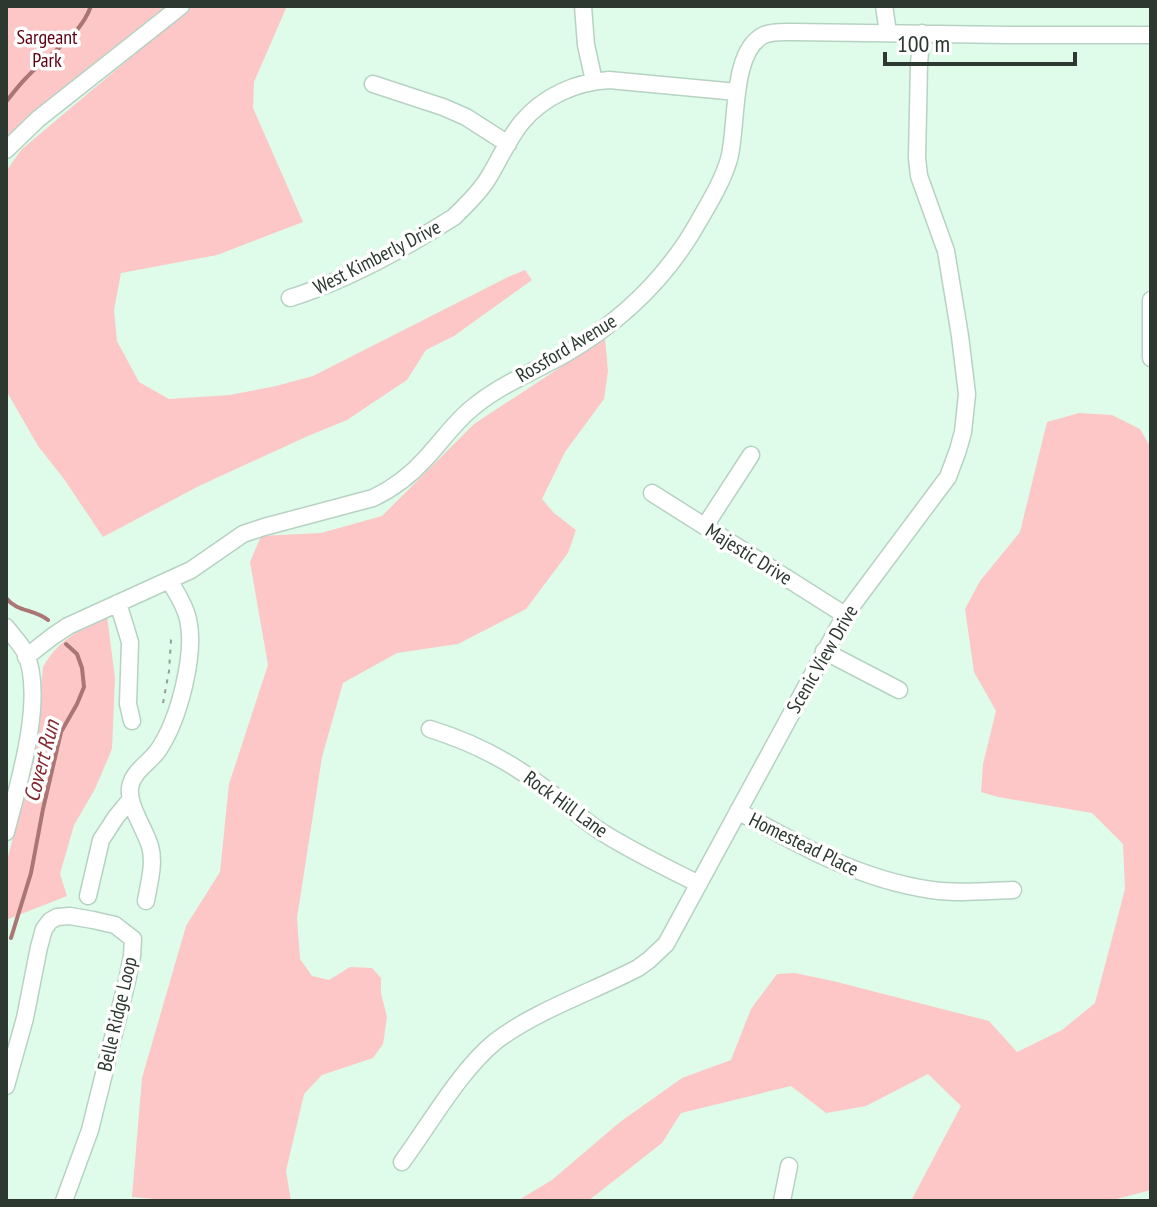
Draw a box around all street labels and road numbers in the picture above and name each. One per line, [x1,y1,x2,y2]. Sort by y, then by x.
street label: West Kimberly Drive [309,214,445,300]
street label: Rossford Avenue [511,308,621,388]
street label: Majestic Drive [701,517,797,591]
street label: Scenic View Drive [781,600,863,718]
street label: Rock Hill Lane [519,765,613,843]
street label: Homestead Place [745,806,863,882]
street label: Belle Ridge Loop [91,954,143,1074]

